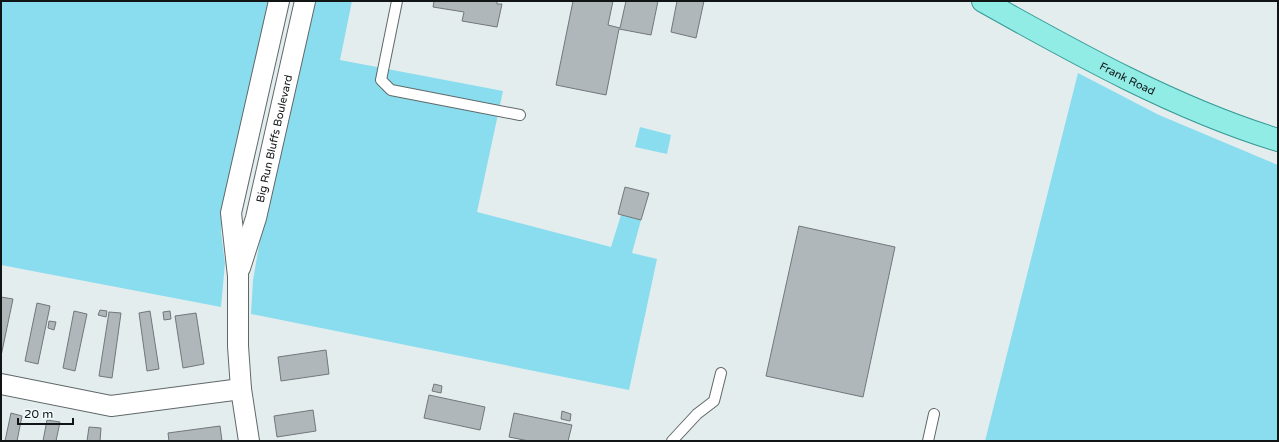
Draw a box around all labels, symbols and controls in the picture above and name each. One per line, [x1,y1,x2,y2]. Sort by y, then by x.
street label: Frank Road [1098,59,1157,97]
street label: Big Run Bluffs Boulevard [253,73,295,204]
scale bar [18,400,73,426]
text: 20 m [24,407,53,421]

